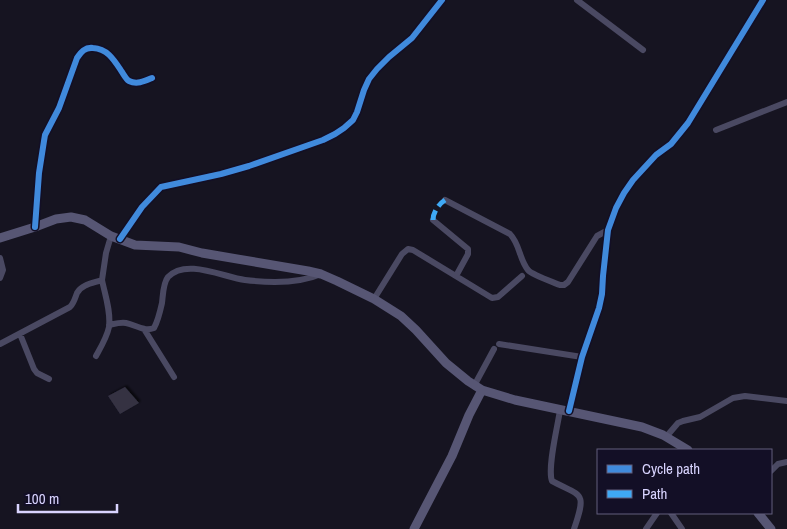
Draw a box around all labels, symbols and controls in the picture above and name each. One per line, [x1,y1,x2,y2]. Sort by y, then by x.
legend [597,449,772,514]
text: Cycle path [642,458,700,479]
scale bar [18,482,116,514]
text: Path [642,483,667,504]
text: 100 m [25,488,59,509]

